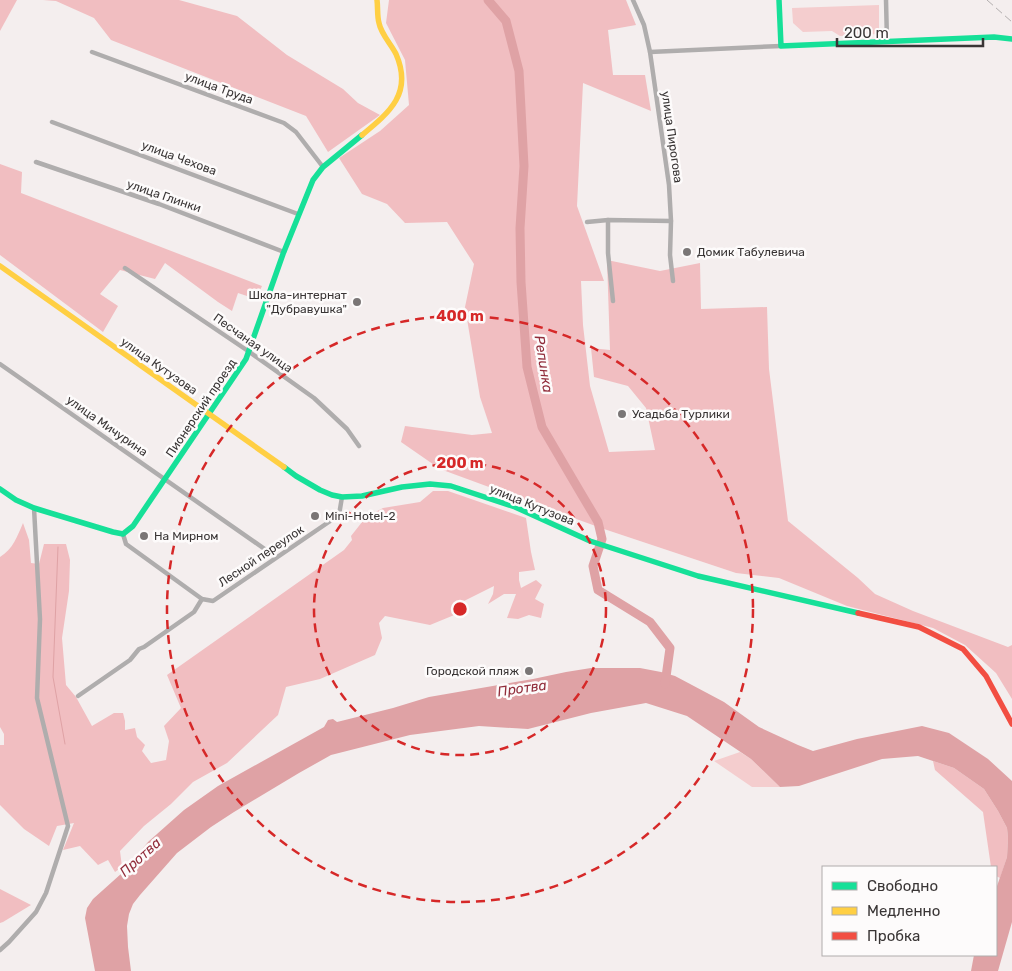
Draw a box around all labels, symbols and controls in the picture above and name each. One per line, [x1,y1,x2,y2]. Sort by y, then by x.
scale bar [837,15,983,47]
text: 200 m [844,24,889,42]
street label: улица Труда [183,69,255,107]
street label: улица Пирогова [659,90,685,184]
street label: улица Чехова [140,138,218,178]
street label: улица Глинки [125,177,203,215]
place label: Домик Табулевича [697,245,805,259]
marker: Домик Табулевича [681,246,693,258]
place label: Школа-интернат "Дубравушка" [248,288,347,316]
marker: Школа-интернат "Дубравушка" [351,296,363,308]
text: 400 m [436,307,484,325]
street label: Песчаная улица [211,311,295,375]
street label: улица Кутузова [118,334,200,398]
water label: Репинка [531,334,556,394]
street label: Пионерский проезд [163,356,239,460]
street label: улица Мичурина [64,393,150,459]
place label: Усадьба Турлики [632,407,730,421]
marker: Усадьба Турлики [616,408,628,420]
text: 200 m [436,454,484,472]
street label: улица Кутузова [488,482,576,528]
place label: Mini-Hotel-2 [325,509,395,523]
marker: Mini-Hotel-2 [309,510,321,522]
street label: Лесной переулок [216,522,307,590]
place label: На Мирном [154,529,219,543]
marker: На Мирном [138,530,150,542]
centre of rings [451,600,469,618]
place label: Городской пляж [426,664,519,678]
marker: Городской пляж [523,665,535,677]
water label: Протва [496,677,548,700]
water label: Протва [116,834,164,880]
legend [822,866,997,956]
text: Свободно [867,877,938,895]
text: Медленно [867,902,940,920]
text: Пробка [867,927,920,945]

